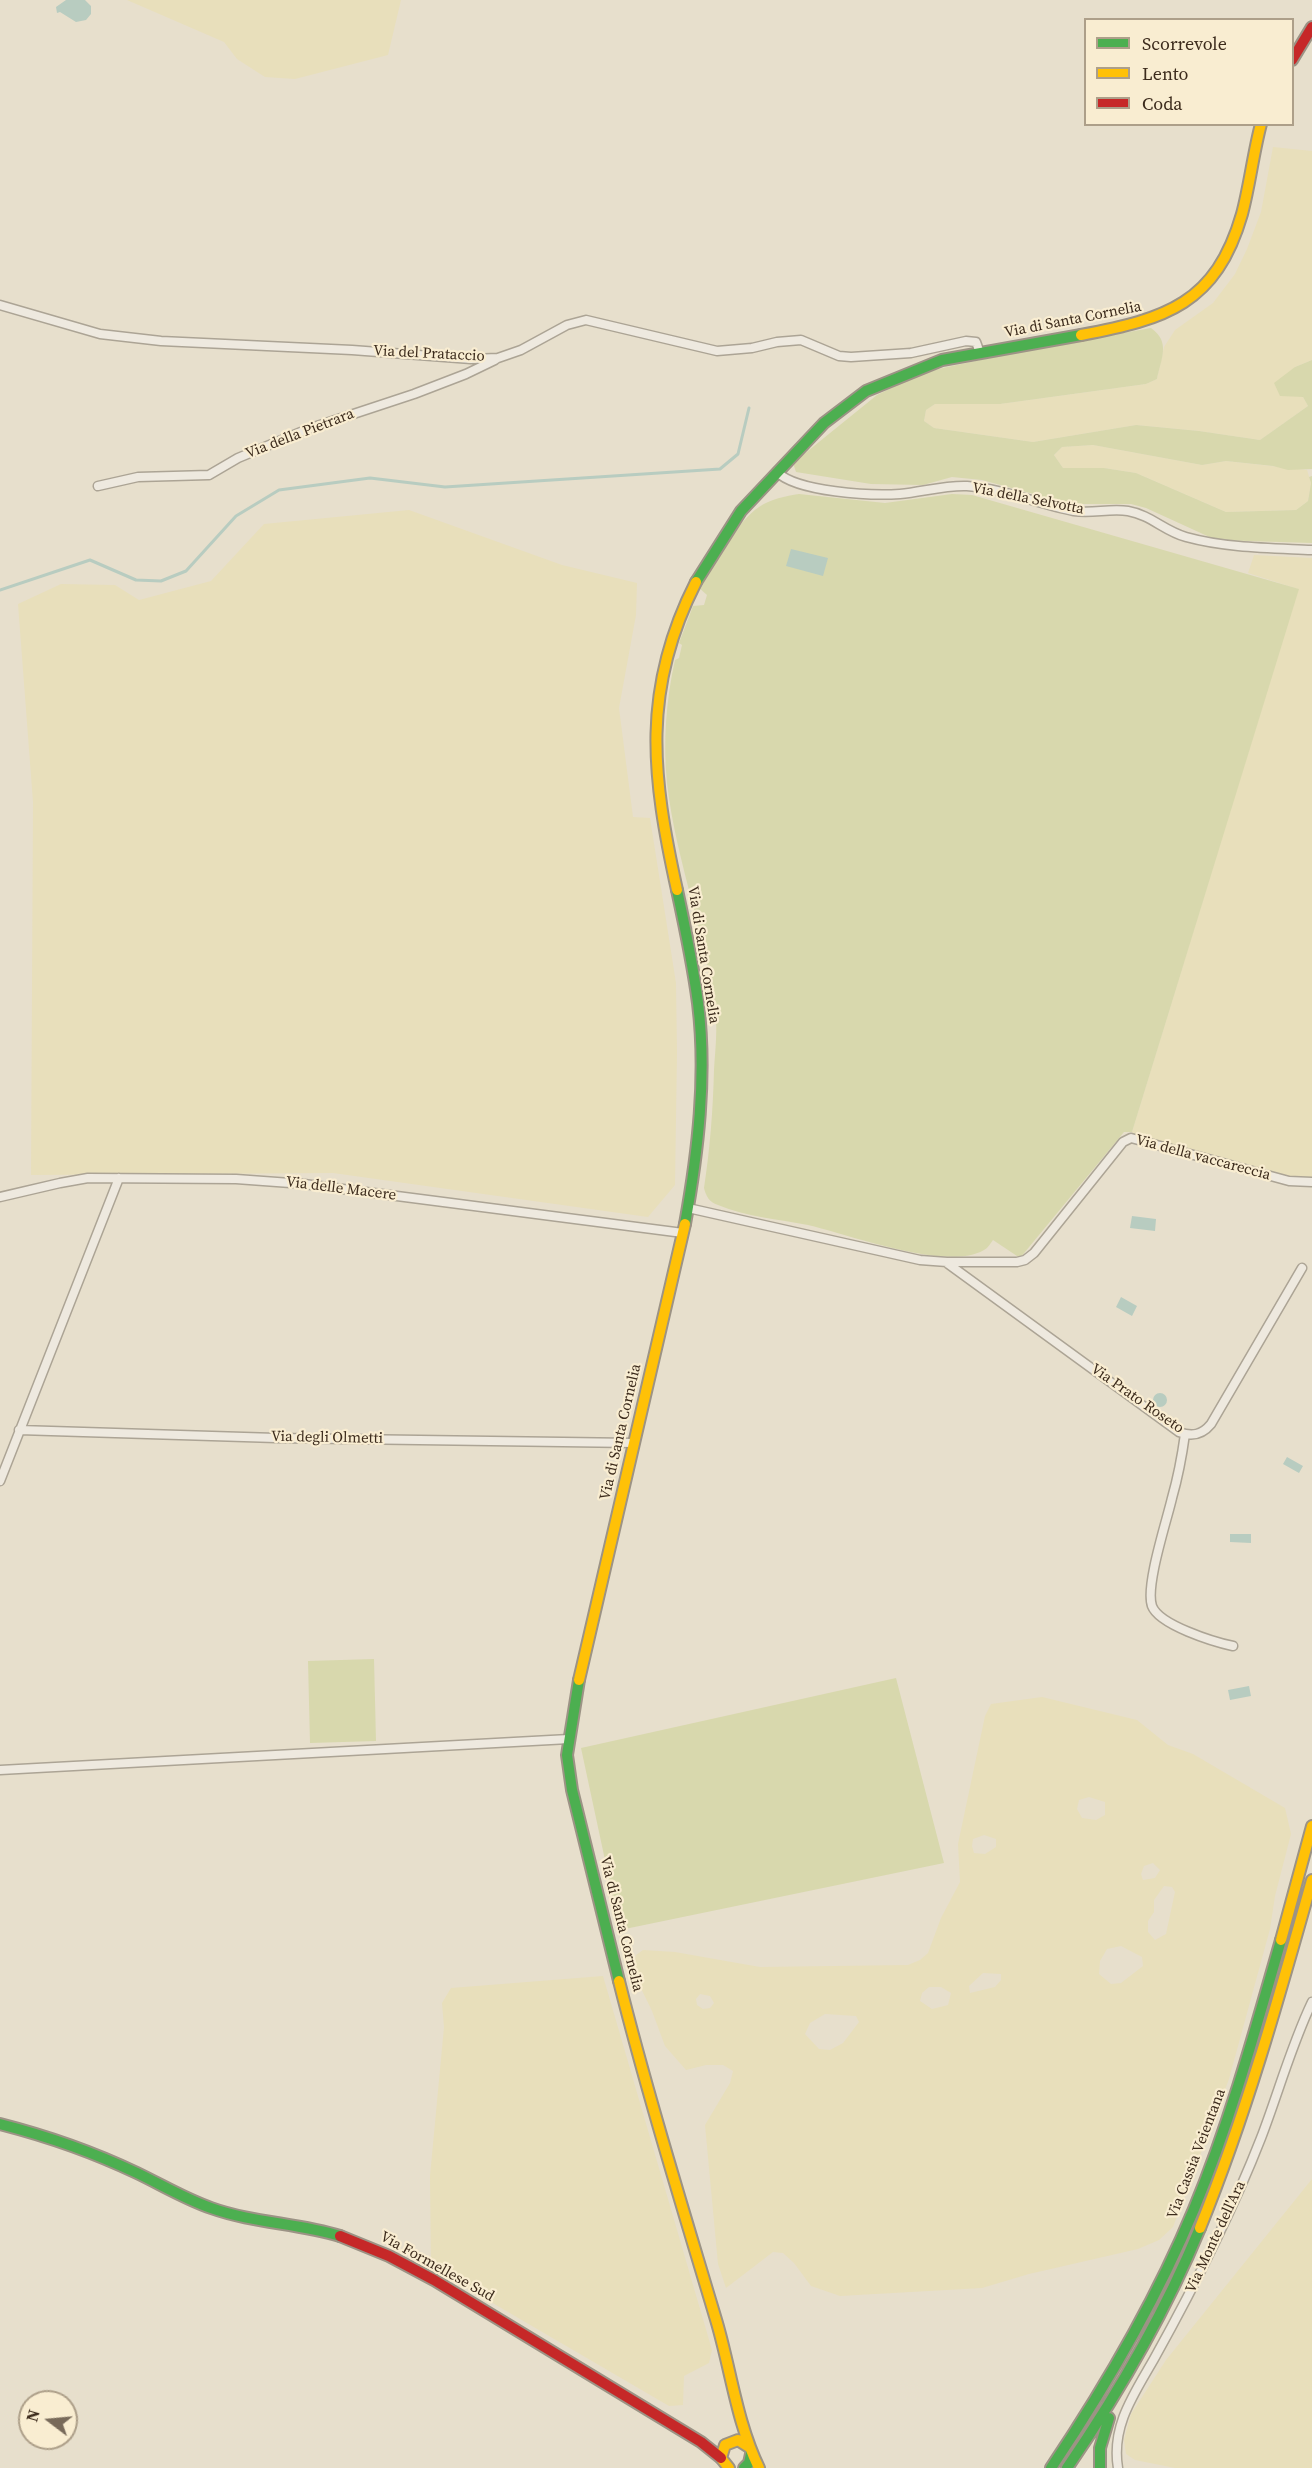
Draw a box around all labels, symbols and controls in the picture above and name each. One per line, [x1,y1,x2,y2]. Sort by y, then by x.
legend [1084,18,1294,126]
text: Scorrevole [1142,31,1227,56]
text: Lento [1142,61,1188,86]
text: Coda [1142,91,1182,116]
street label: Via di Santa Cornelia [1003,298,1143,342]
street label: Via del Prataccio [373,342,485,366]
street label: Via della Pietrara [243,405,357,463]
street label: Via della Selvotta [971,479,1085,519]
street label: Via di Santa Cornelia [683,885,723,1025]
street label: Via della vaccareccia [1134,1131,1272,1185]
street label: Via delle Macere [285,1173,397,1205]
street label: Via Prato Roseto [1087,1360,1187,1438]
street label: Via di Santa Cornelia [597,1362,645,1502]
street label: Via degli Olmetti [271,1428,383,1448]
street label: Via di Santa Cornelia [595,1854,647,1994]
street label: Via Cassia Veientana [1164,2086,1230,2222]
street label: Via Monte dell'Ara [1182,2178,1250,2296]
street label: Via Formellese Sud [377,2228,497,2306]
north arrow [18,2390,78,2450]
text: N [20,2407,45,2424]

